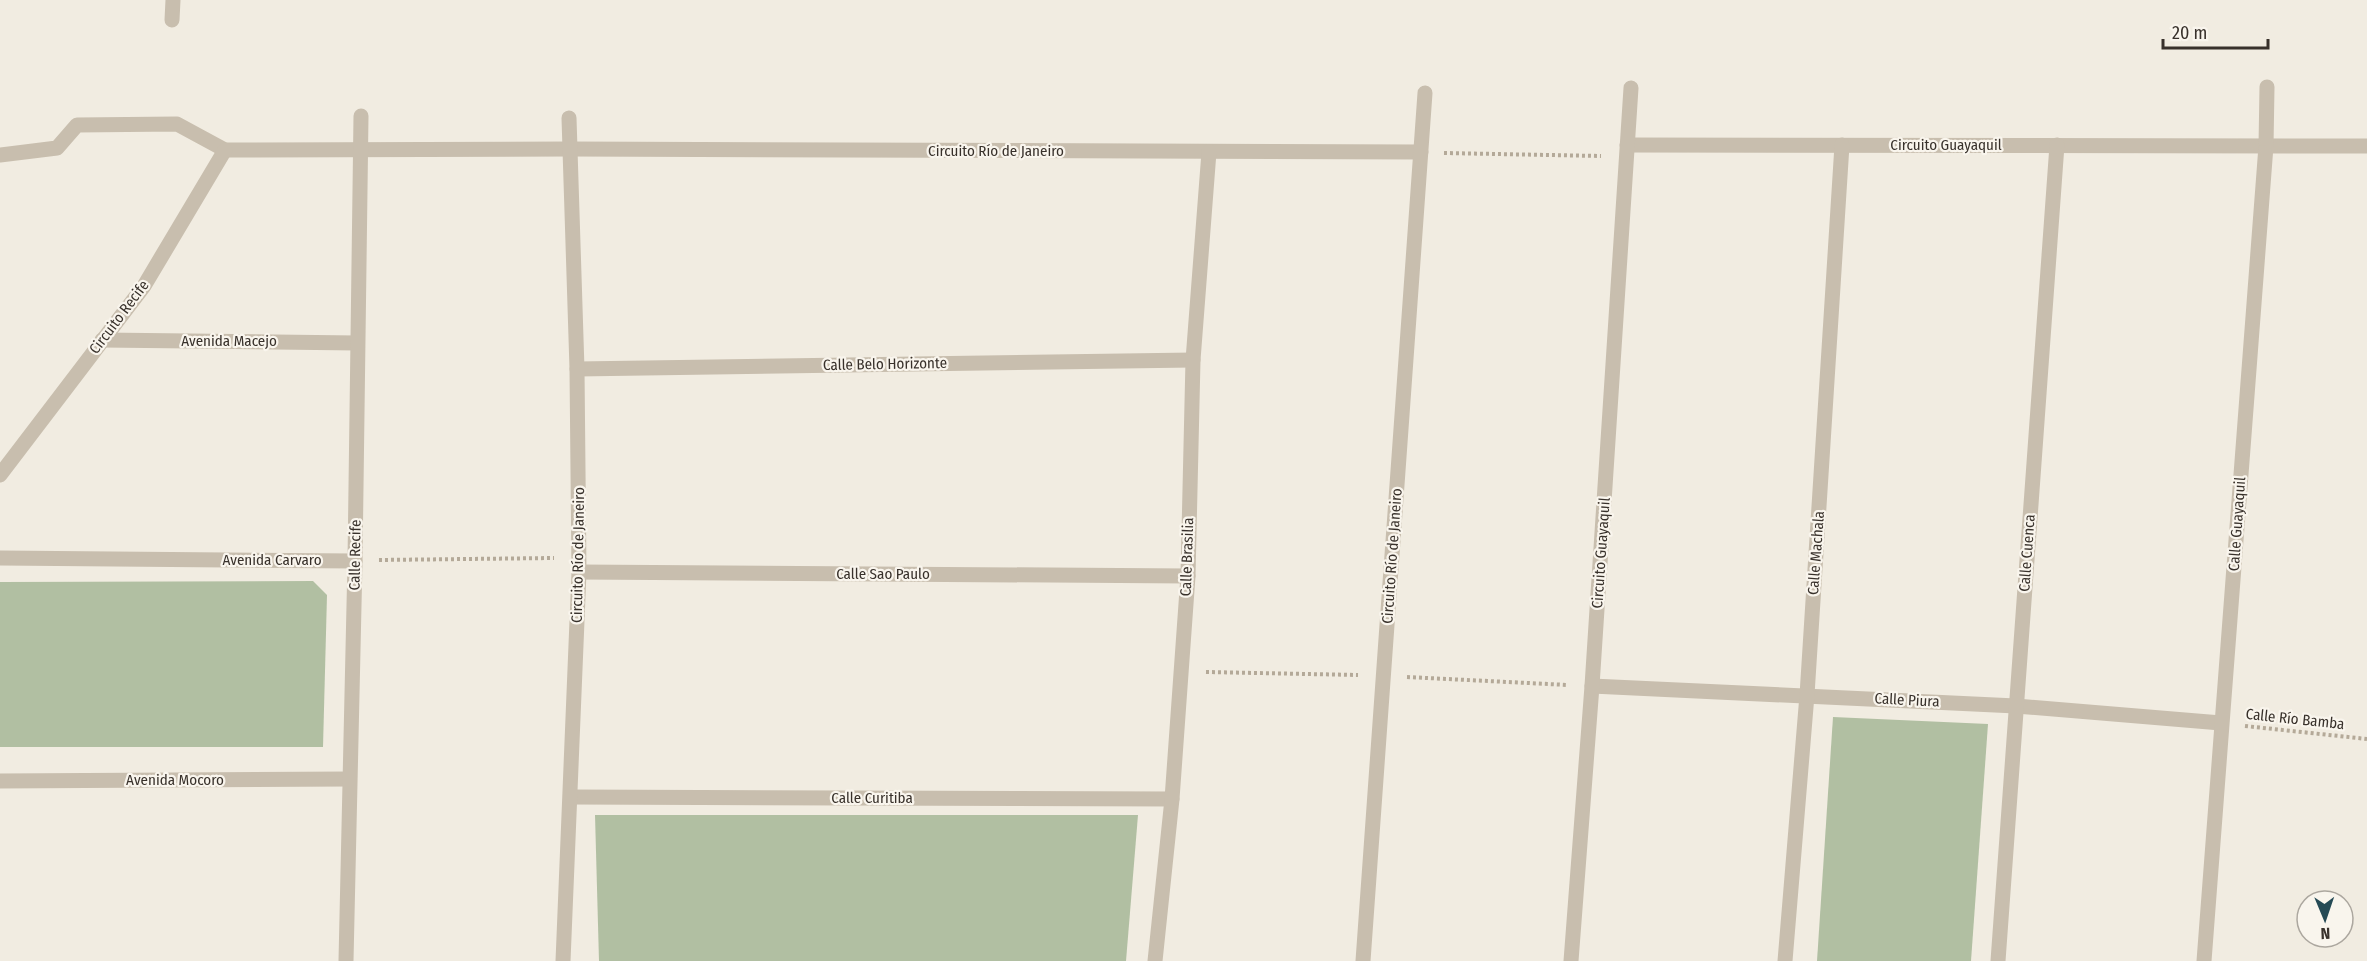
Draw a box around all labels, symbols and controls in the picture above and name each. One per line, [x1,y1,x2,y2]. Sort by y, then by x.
scale bar [2163,12,2268,50]
text: 20 m [2172,22,2207,44]
street label: Circuito Guayaquil [1890,136,2002,154]
street label: Circuito Río de Janeiro [928,142,1064,160]
street label: Circuito Recife [85,277,153,357]
street label: Avenida Macejo [181,332,277,350]
street label: Calle Belo Horizonte [823,354,947,374]
street label: Calle Guayaquil [2225,476,2249,572]
street label: Circuito Río de Janeiro [568,487,588,623]
street label: Circuito Río de Janeiro [1378,488,1406,624]
street label: Circuito Guayaquil [1588,497,1614,609]
street label: Calle Machala [1804,510,1828,596]
street label: Calle Cuenca [2015,514,2039,592]
street label: Calle Brasilia [1177,517,1197,597]
street label: Calle Recife [345,519,365,591]
street label: Avenida Carvaro [222,551,322,569]
street label: Calle Sao Paulo [836,565,930,583]
street label: Calle Piura [1874,689,1940,711]
street label: Calle Río Bamba [2245,705,2345,733]
street label: Avenida Mocoro [126,771,224,789]
street label: Calle Curitiba [831,789,913,807]
north arrow [2295,889,2355,949]
text: N [2320,924,2331,943]

